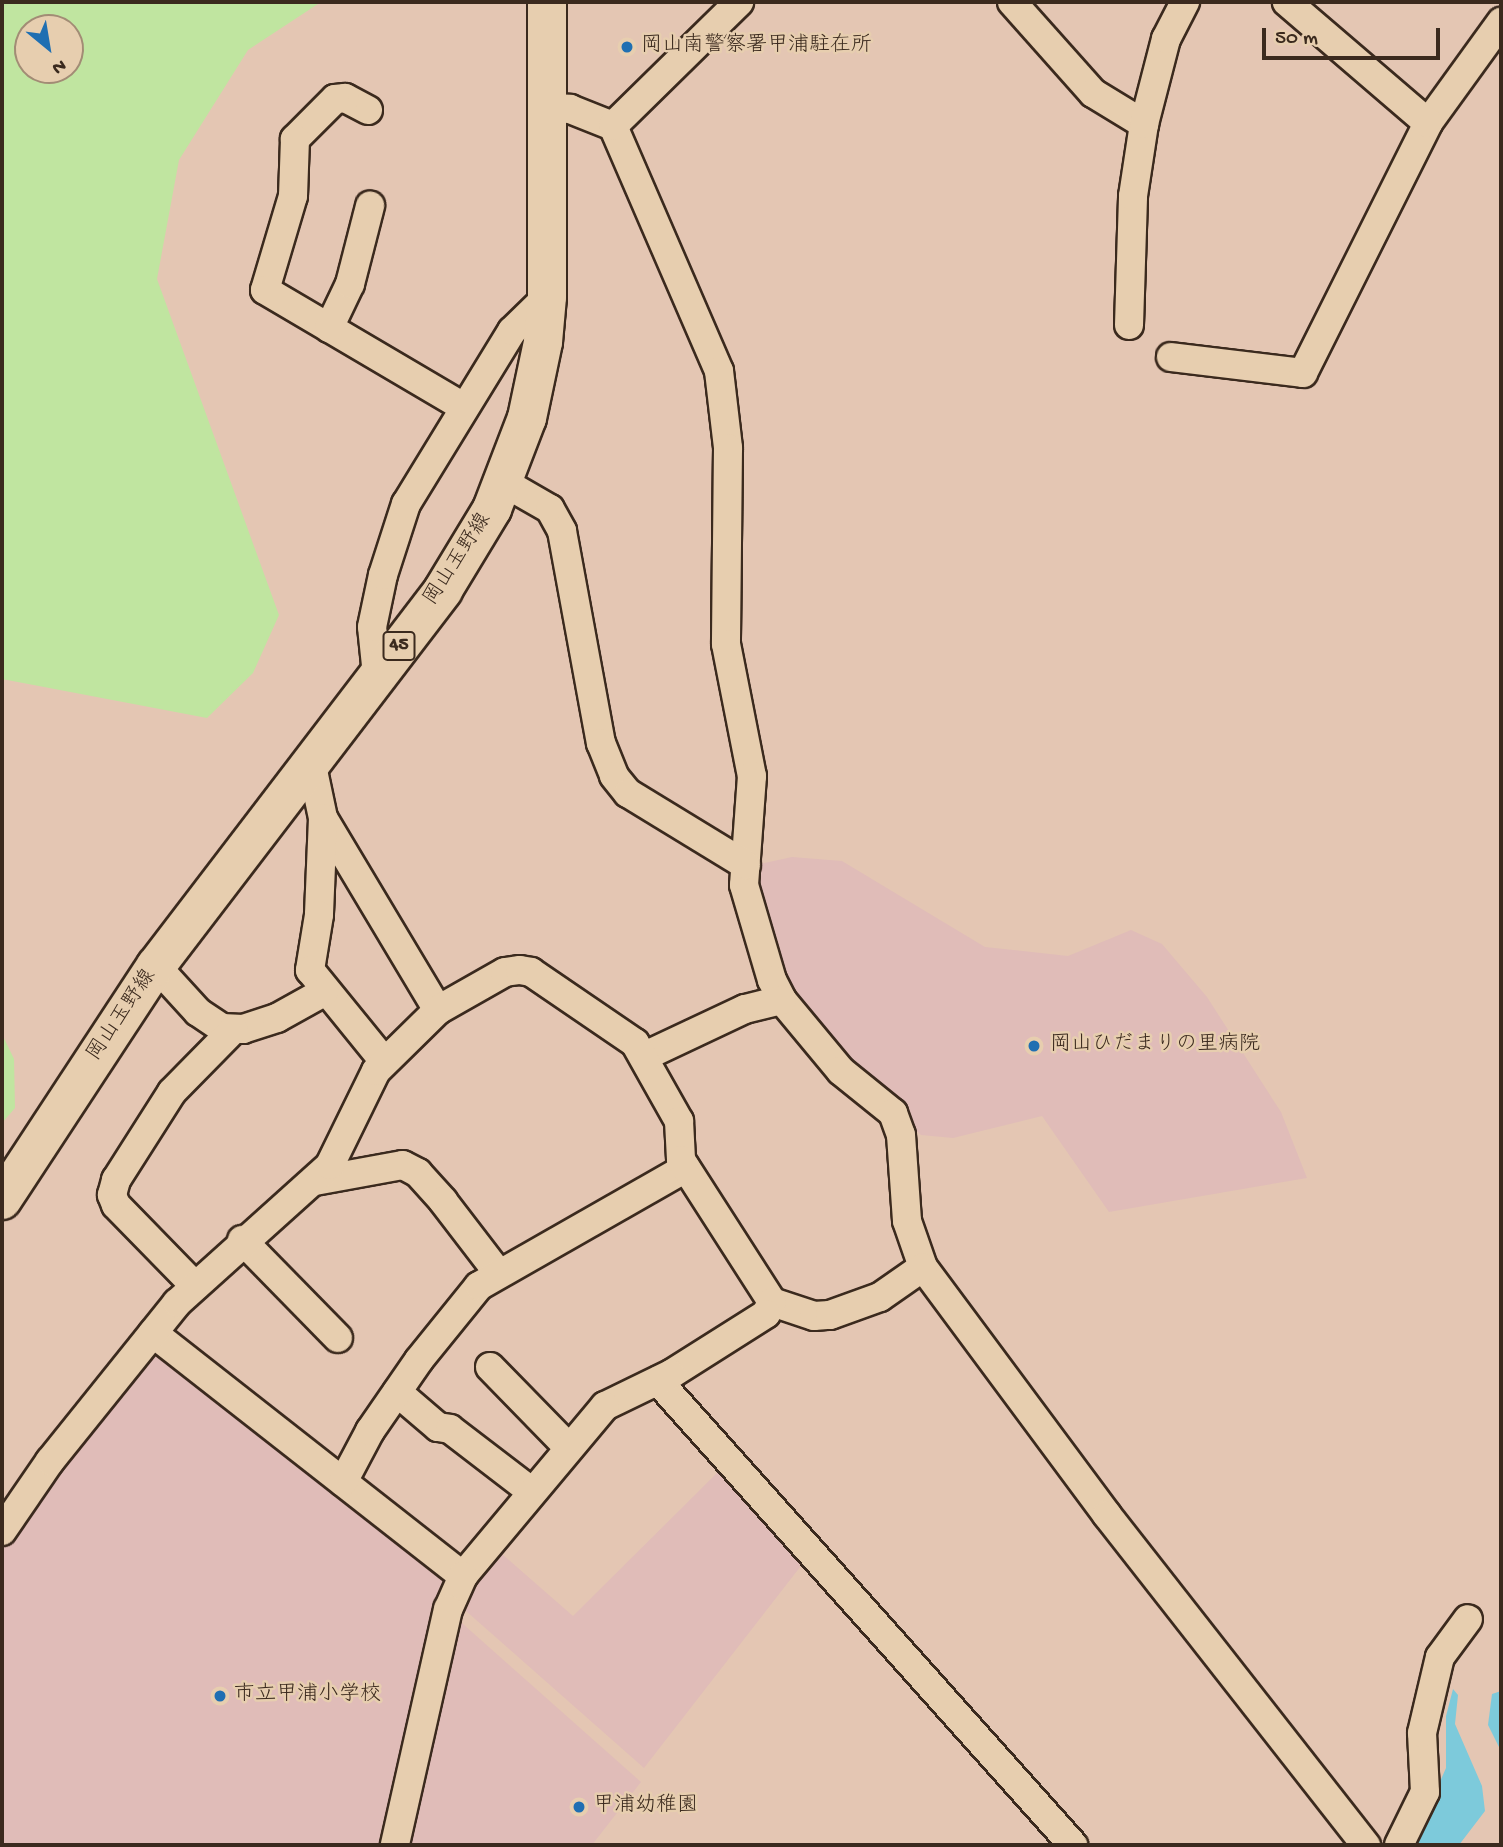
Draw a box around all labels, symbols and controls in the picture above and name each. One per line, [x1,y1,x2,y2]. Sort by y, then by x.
north arrow [14,14,84,84]
scale bar [1265,14,1444,58]
text: 50 m [1275,27,1318,52]
place label: 岡山南警察署甲浦駐在所 [641,34,872,60]
marker: 岡山南警察署甲浦駐在所 [619,39,635,55]
text: N [48,53,70,79]
street label: 岡山玉野線 [420,509,498,611]
road number: 45 [382,631,416,662]
street label: 岡山玉野線 [83,965,163,1067]
place label: 岡山ひだまりの里病院 [1050,1033,1260,1059]
marker: 岡山ひだまりの里病院 [1024,1036,1044,1056]
place label: 市立甲浦小学校 [234,1683,381,1709]
marker: 市立甲浦小学校 [212,1688,228,1704]
place label: 甲浦幼稚園 [593,1794,698,1820]
marker: 甲浦幼稚園 [571,1799,587,1815]

